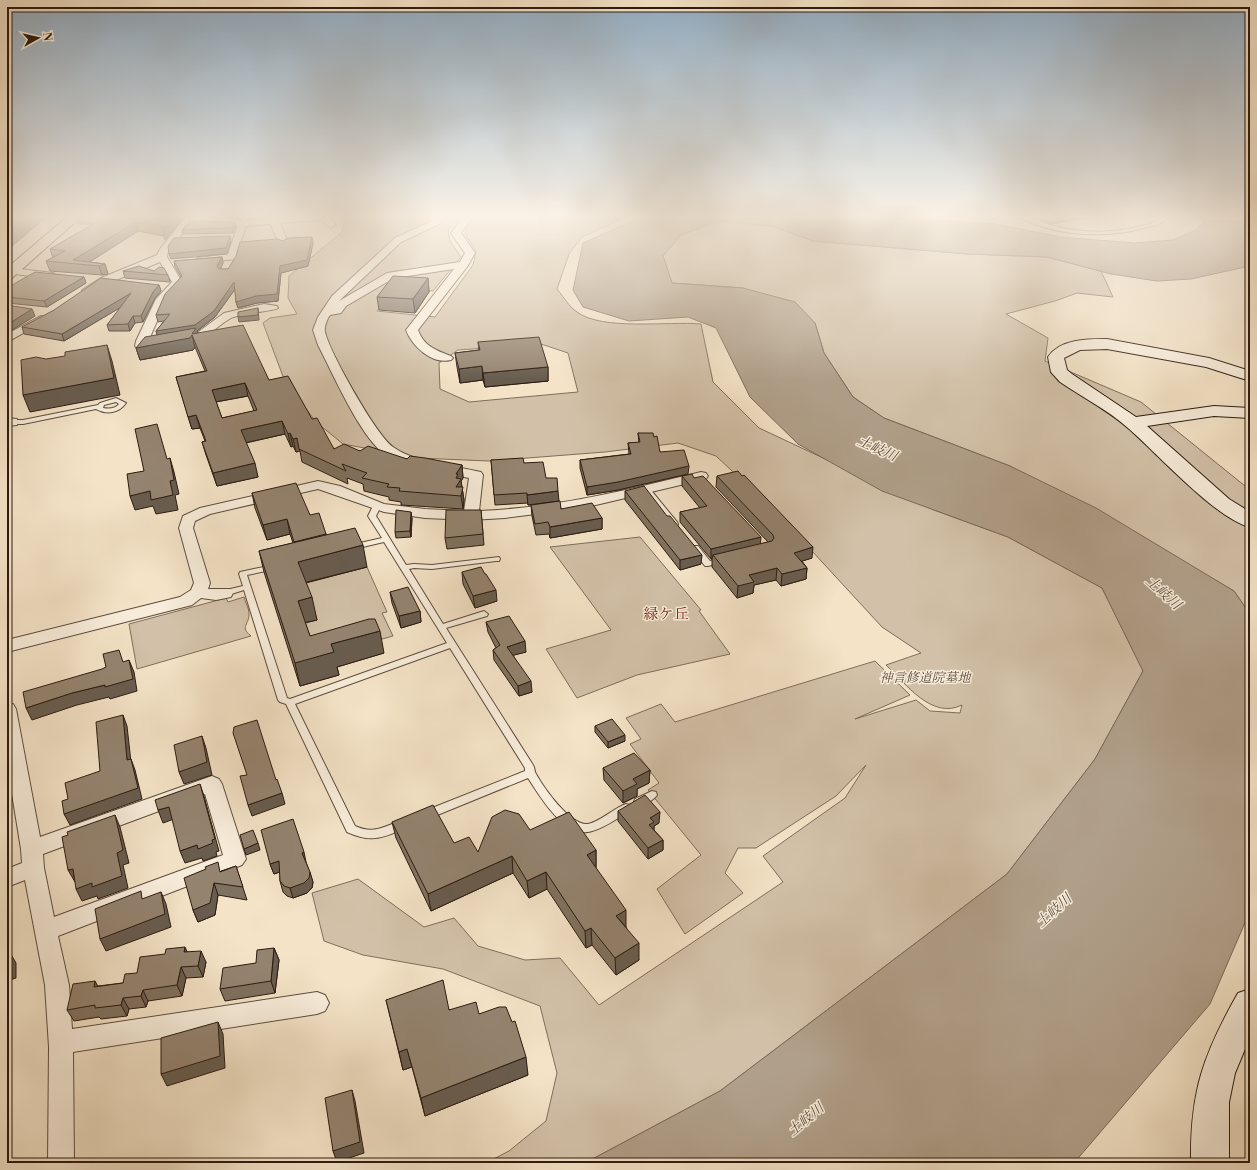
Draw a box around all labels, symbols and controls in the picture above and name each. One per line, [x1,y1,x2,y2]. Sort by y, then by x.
north arrow [18,18,58,58]
text: N [39,31,54,42]
water label: 土岐川 [854,432,902,467]
water label: 土岐川 [1141,572,1186,615]
district label: 緑ケ丘 [643,605,689,624]
park label: 神言修道院墓地 [879,670,972,686]
water label: 土岐川 [1032,889,1077,932]
water label: 土岐川 [784,1098,829,1140]

